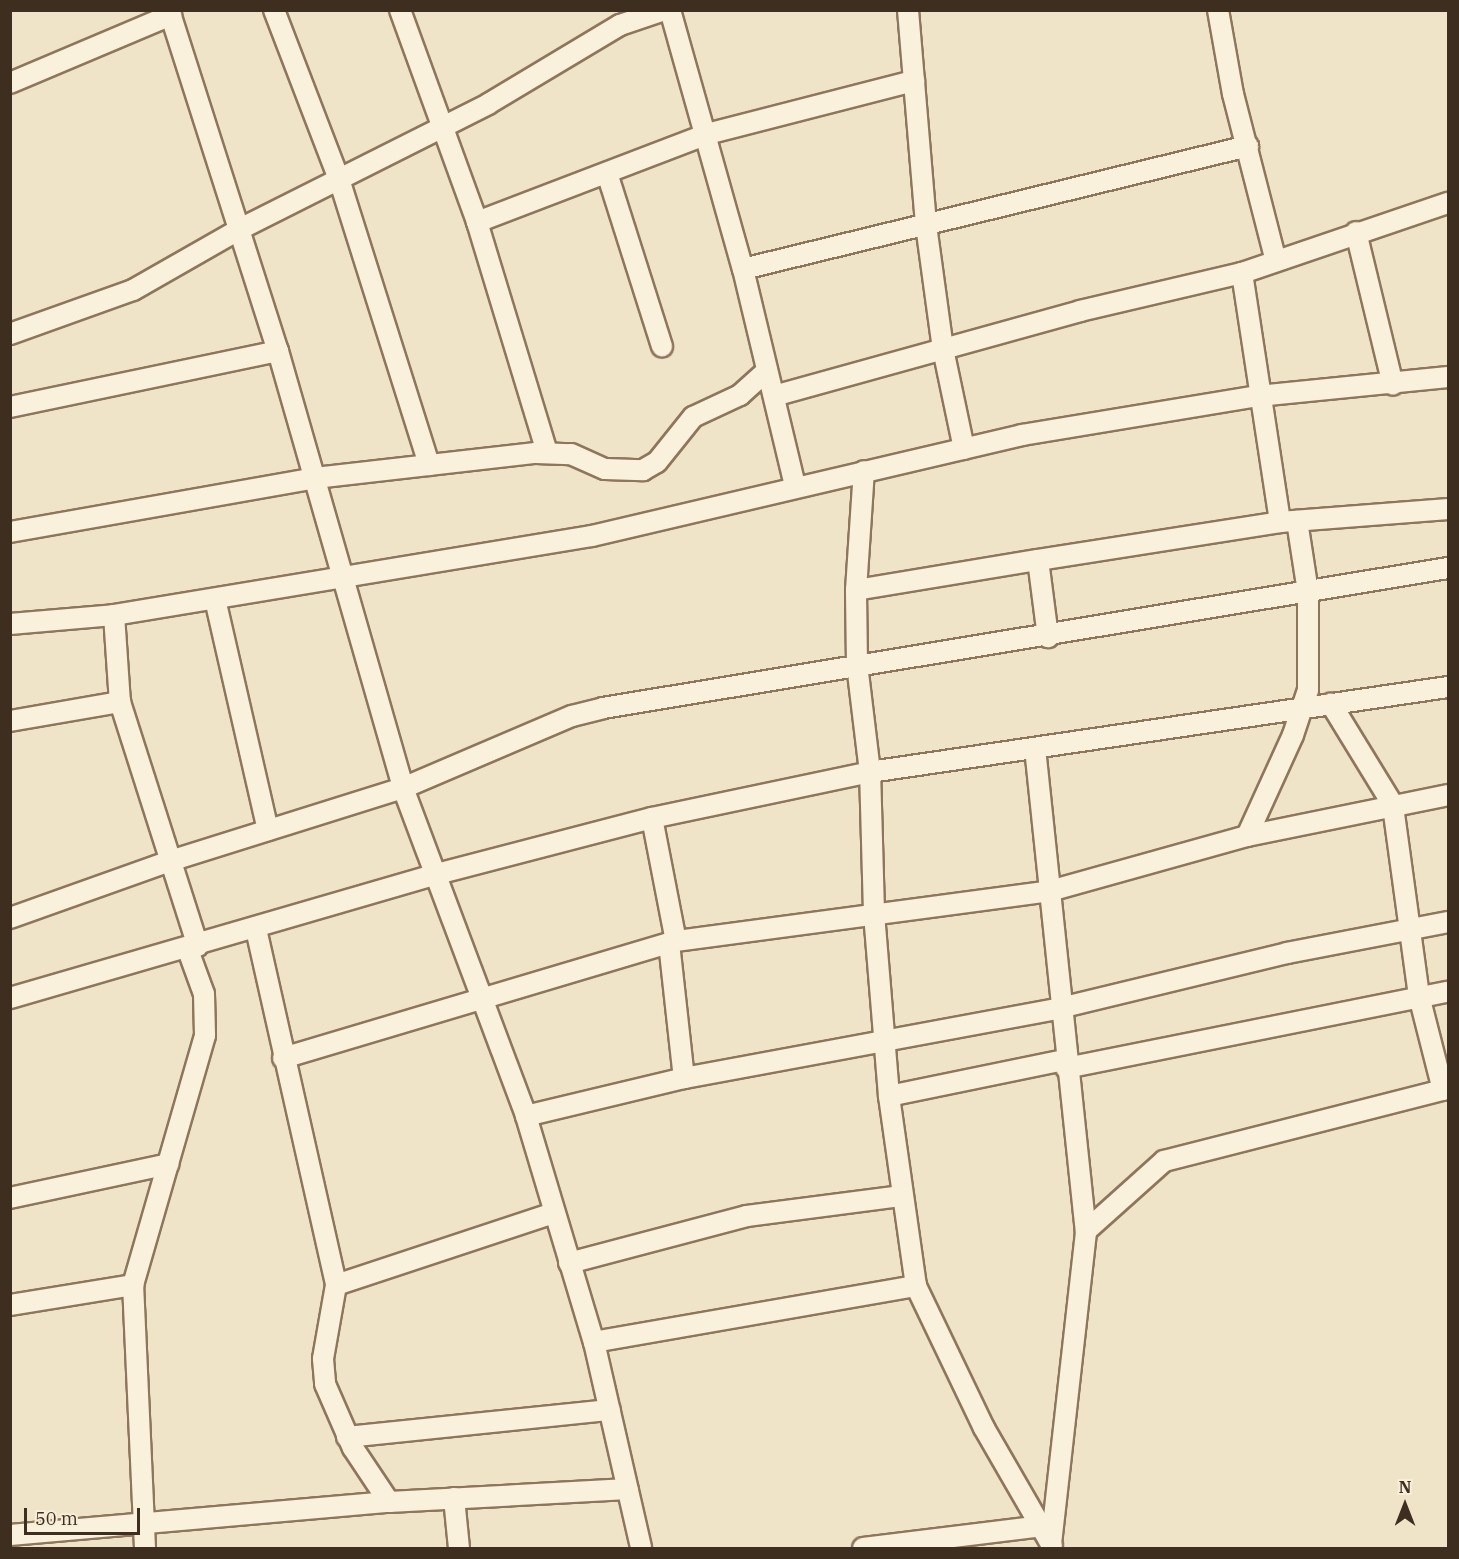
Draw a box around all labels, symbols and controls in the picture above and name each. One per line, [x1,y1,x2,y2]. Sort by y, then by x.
north arrow [1375,1475,1435,1535]
text: N [1399,1477,1411,1497]
scale bar [27,1496,142,1534]
text: 50 m [35,1507,78,1530]

